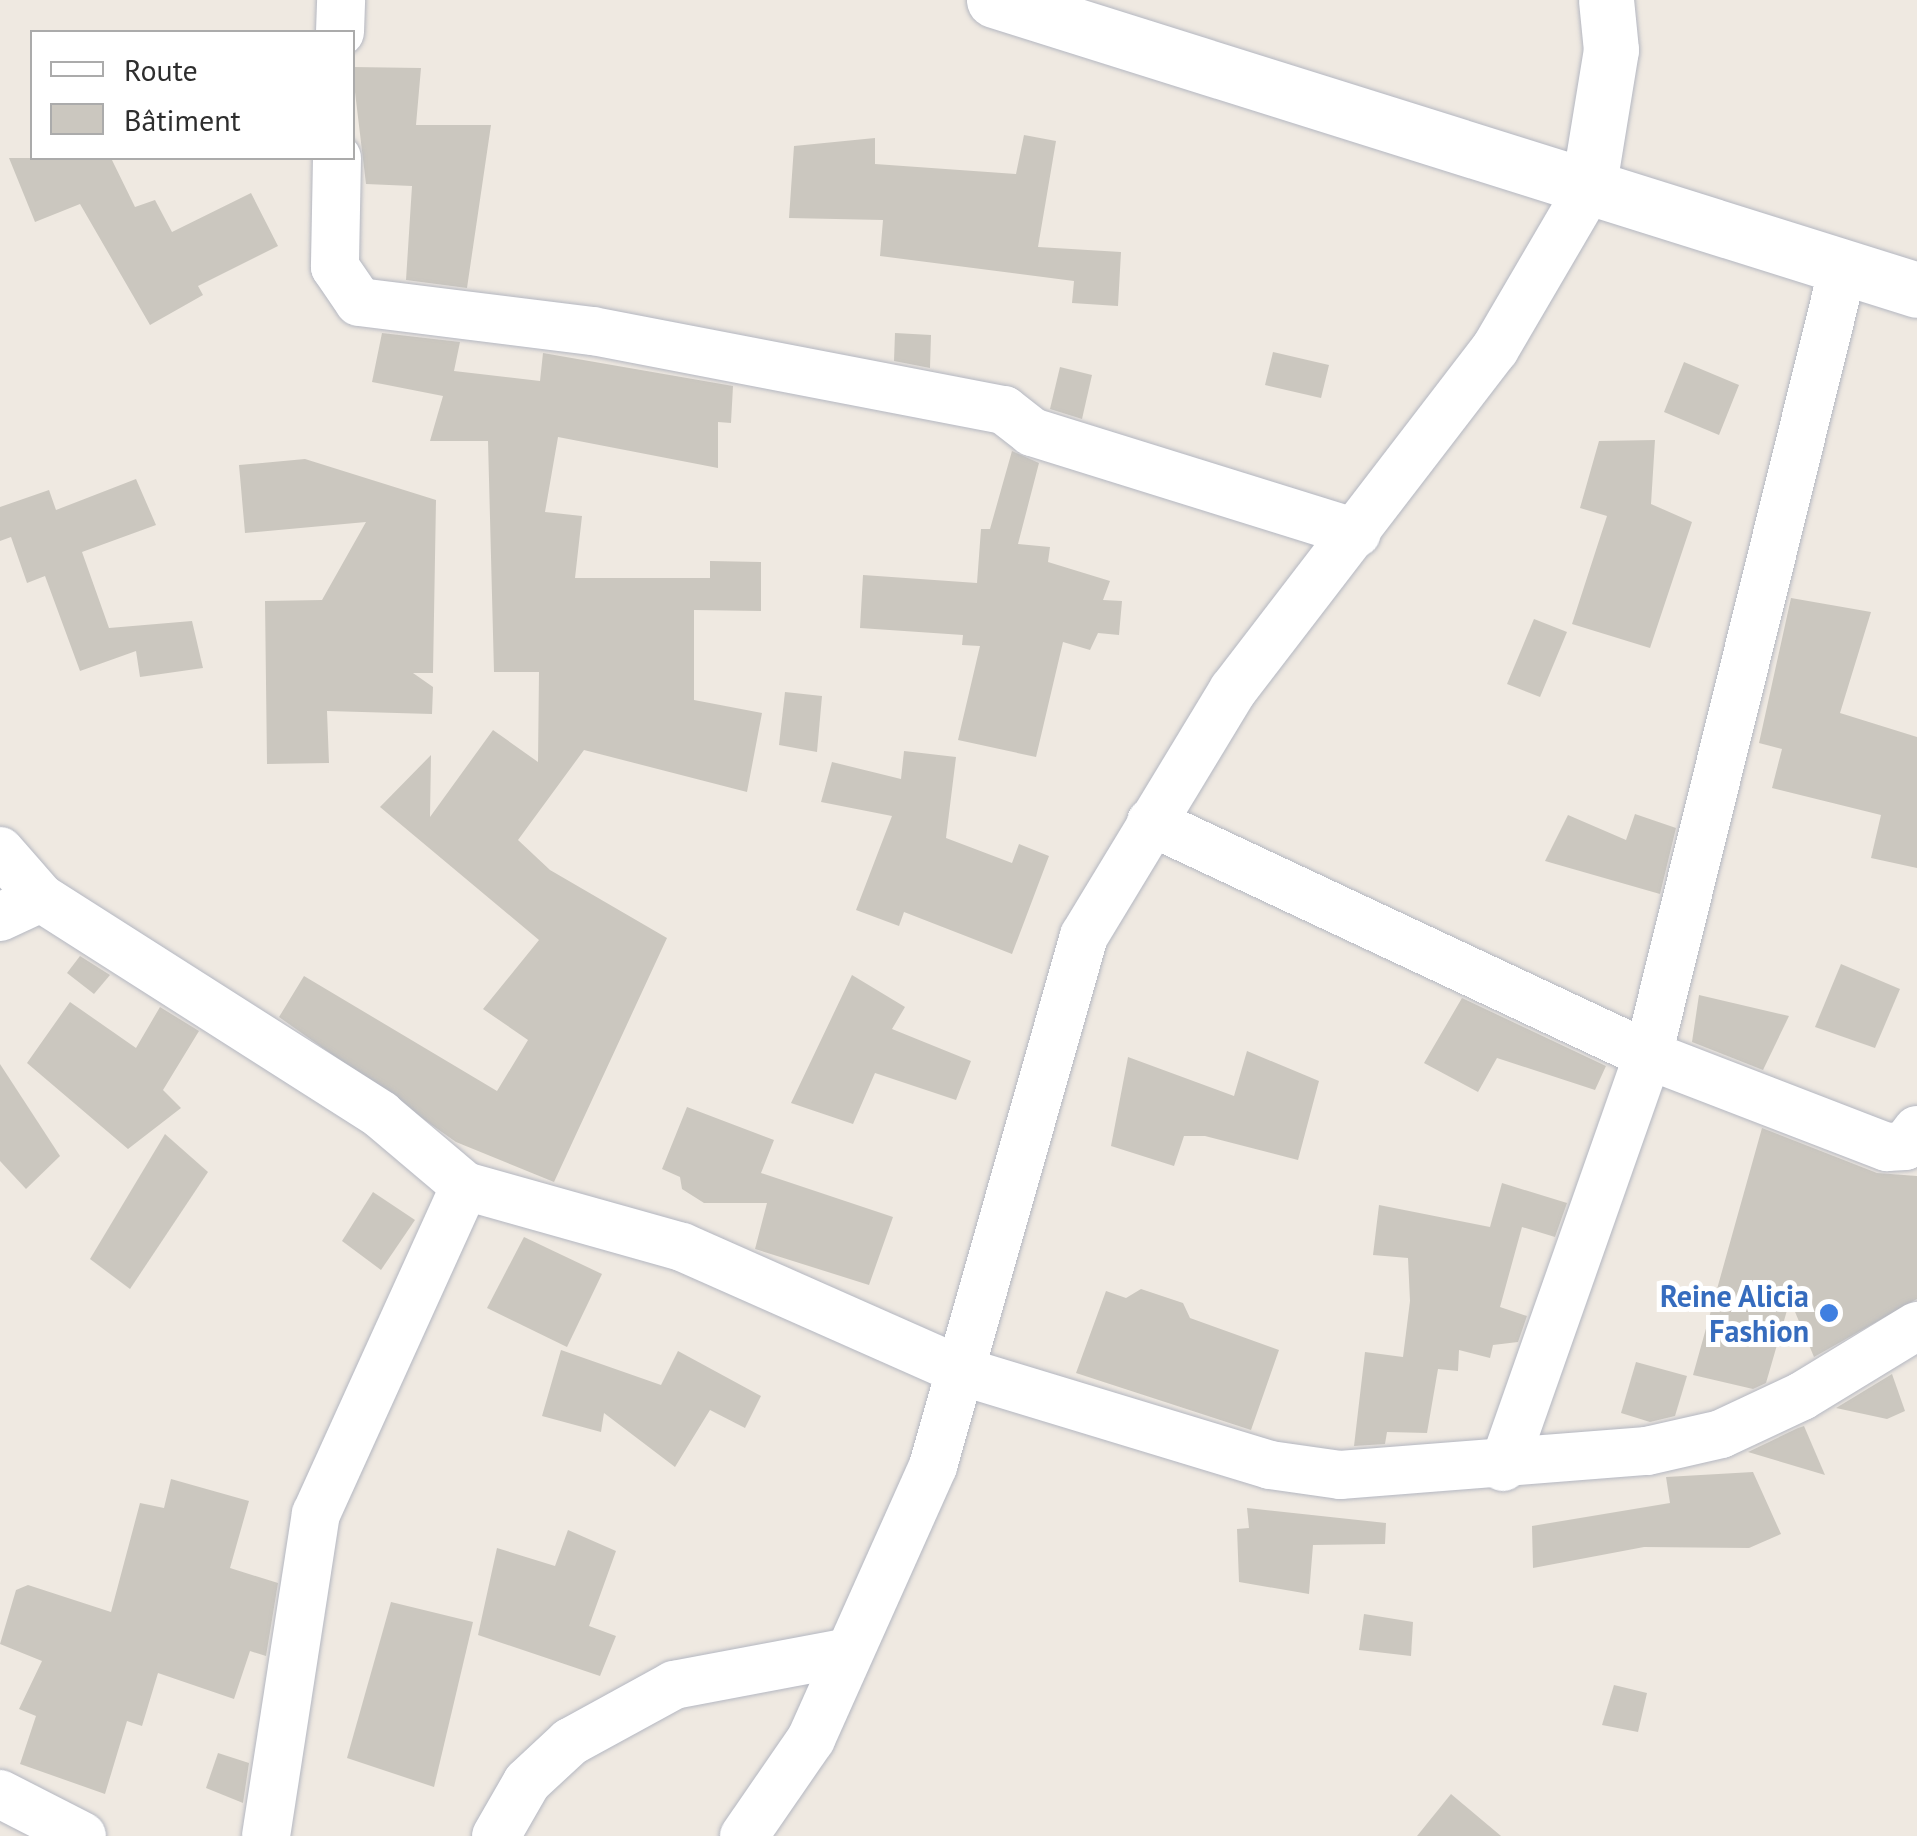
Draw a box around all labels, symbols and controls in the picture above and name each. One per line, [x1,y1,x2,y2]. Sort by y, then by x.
legend [30,30,355,160]
text: Route [124,50,198,89]
text: Bâtiment [124,100,241,139]
place label: Reine Alicia Fashion [1659,1278,1809,1348]
marker: Reine Alicia Fashion [1818,1302,1840,1324]

